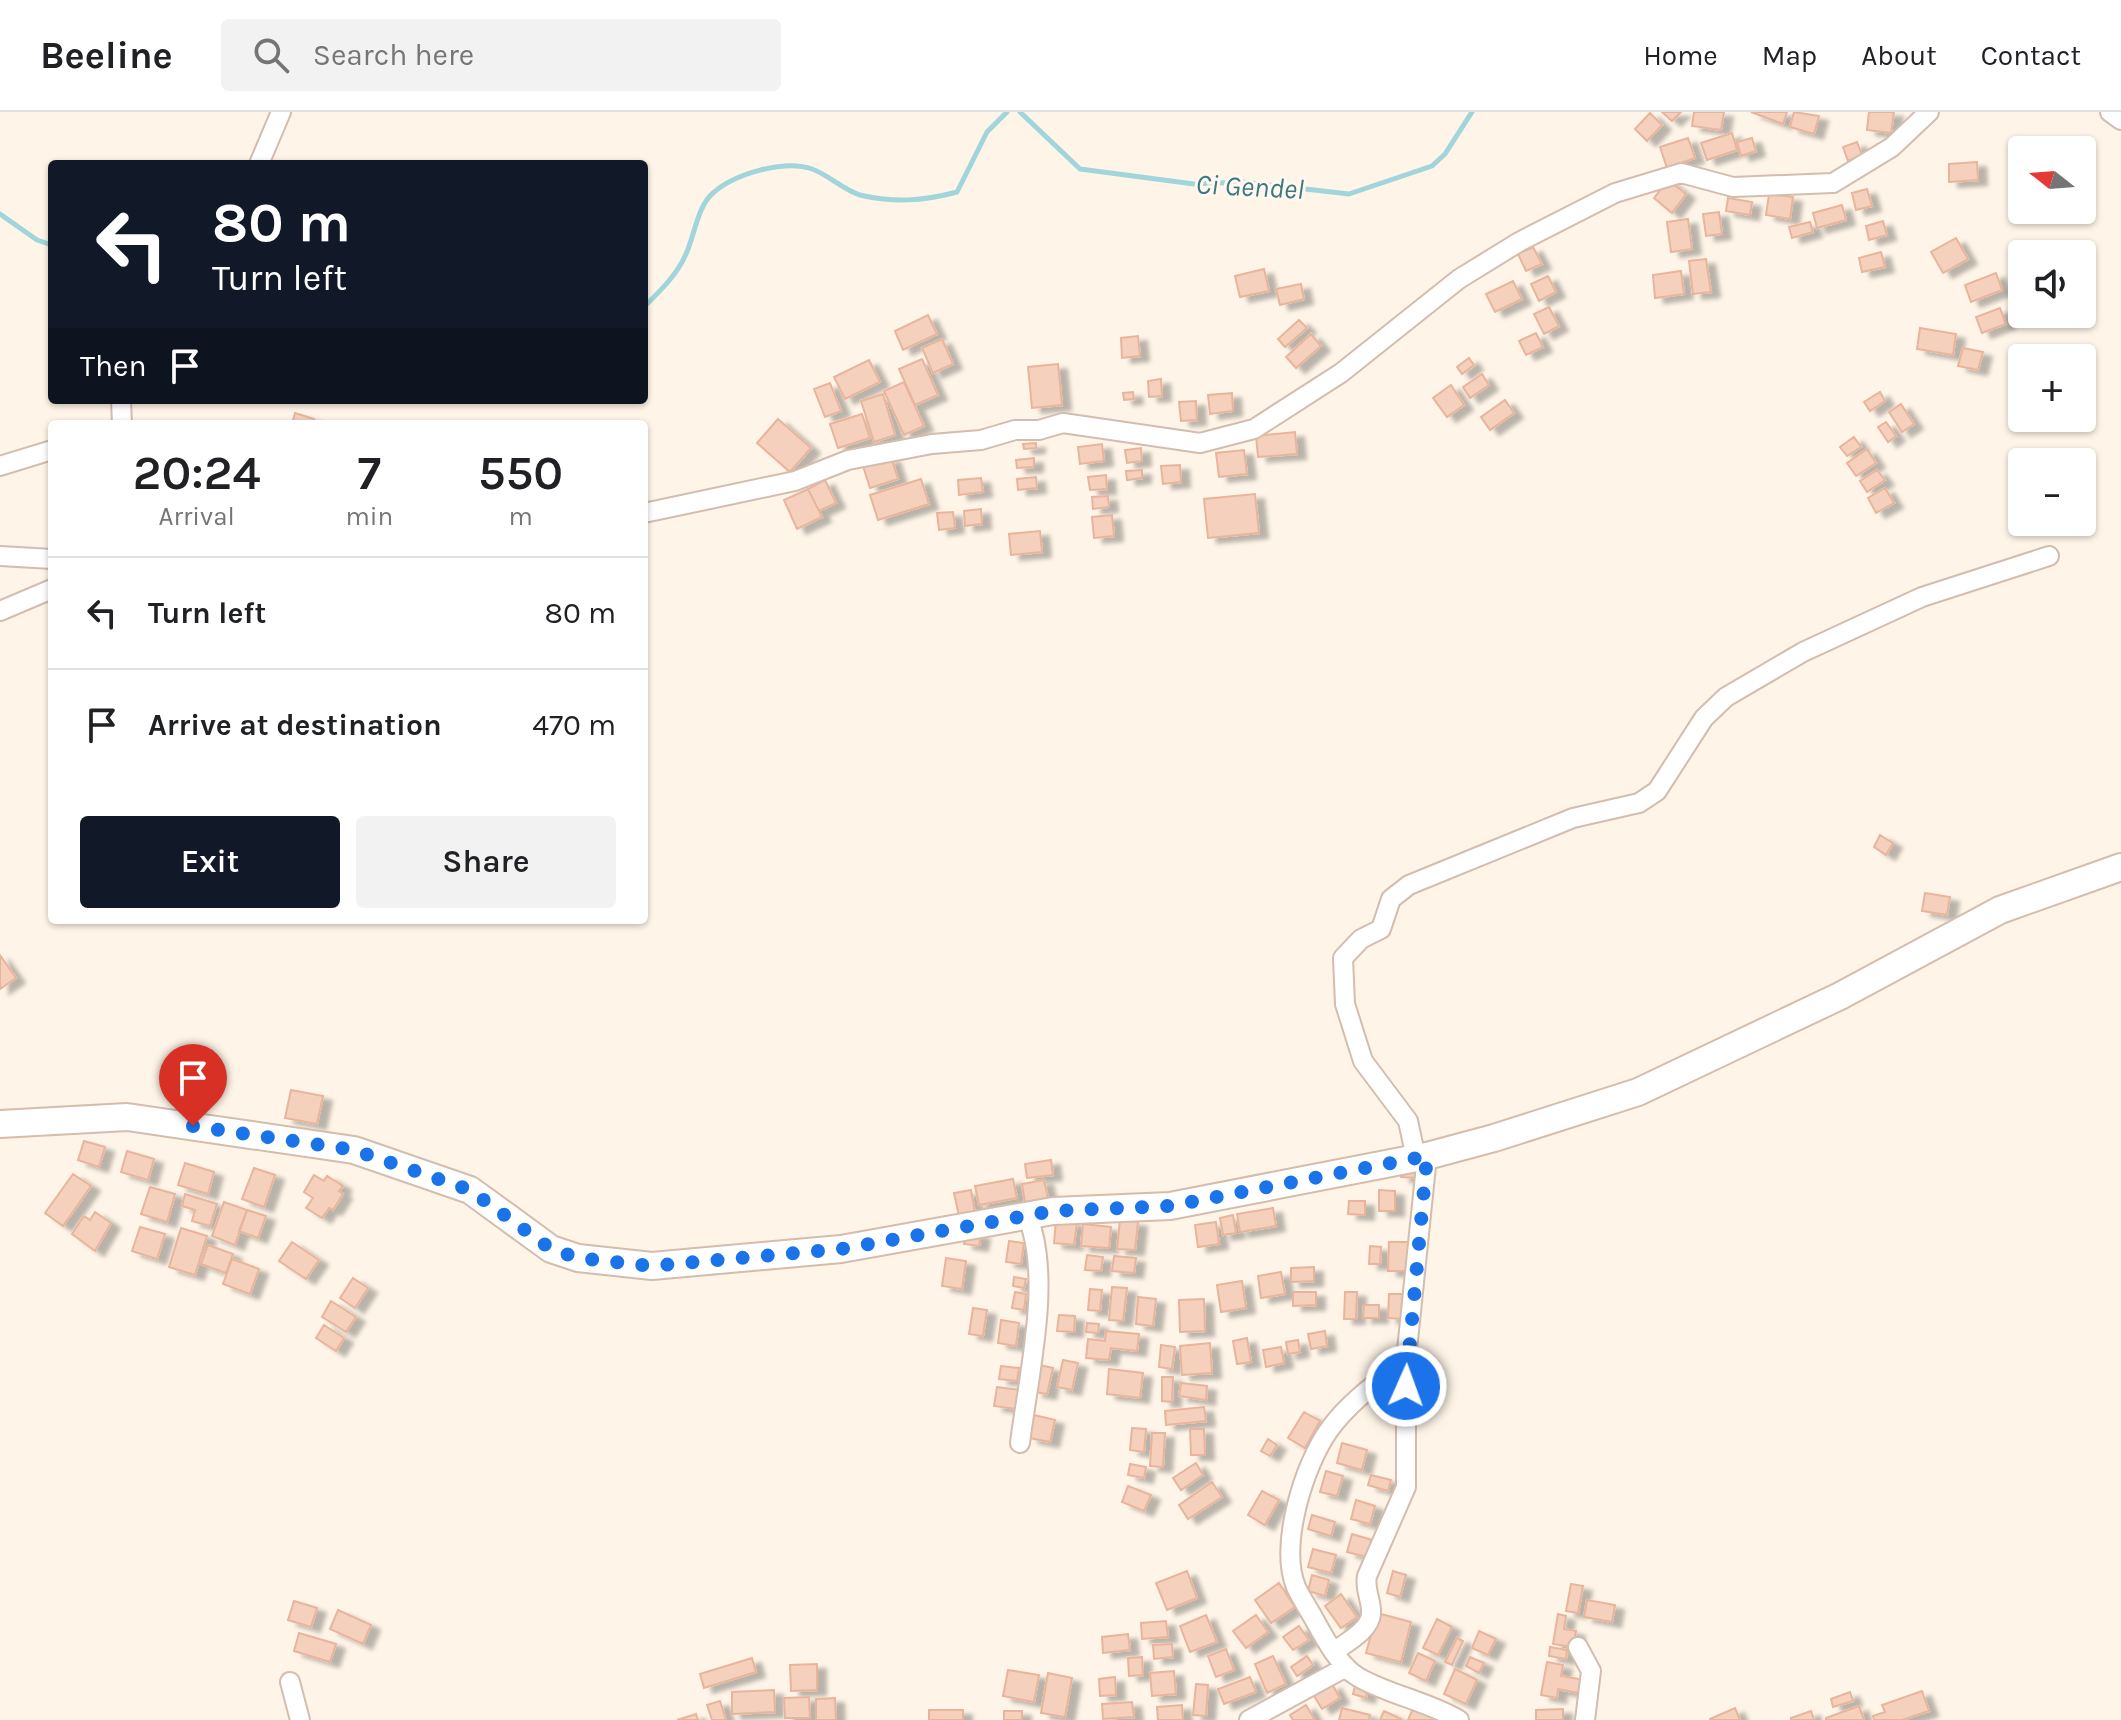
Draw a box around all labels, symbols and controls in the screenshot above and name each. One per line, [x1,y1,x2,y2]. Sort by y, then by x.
search box [221,19,781,91]
text: Beeline [40,33,173,78]
icon: search [249,33,293,77]
text: Search here [313,37,474,73]
text: Home [1643,39,1718,72]
text: Map [1762,39,1817,72]
text: About [1861,39,1937,72]
text: Contact [1981,39,2081,72]
north arrow [2008,136,2096,224]
map controls [2008,136,2096,536]
water label: Ci Gendel [1195,167,1305,206]
text: 80 m [212,190,351,255]
icon: left [80,192,184,296]
button: sound [2008,240,2096,328]
text: Turn left [212,257,347,299]
icon: arrive [163,344,207,388]
button: + [2008,344,2096,432]
text: Then [80,348,147,384]
text: 20:24 [133,445,261,501]
text: 7 [357,445,381,501]
text: 550 [478,445,563,501]
button: − [2008,448,2096,536]
text: Arrival [159,501,235,532]
text: min [345,501,393,532]
text: m [508,501,533,532]
icon: left [80,591,124,635]
text: Turn left [148,595,266,631]
text: 80 m [545,595,616,631]
icon: arrive [80,703,124,747]
text: Arrive at destination [148,707,442,743]
text: 470 m [532,707,616,743]
button: Exit [80,816,340,908]
button: Share [356,816,616,908]
pin [159,1044,227,1126]
icon: arrive [171,1056,215,1100]
position arrow [1364,1344,1448,1428]

